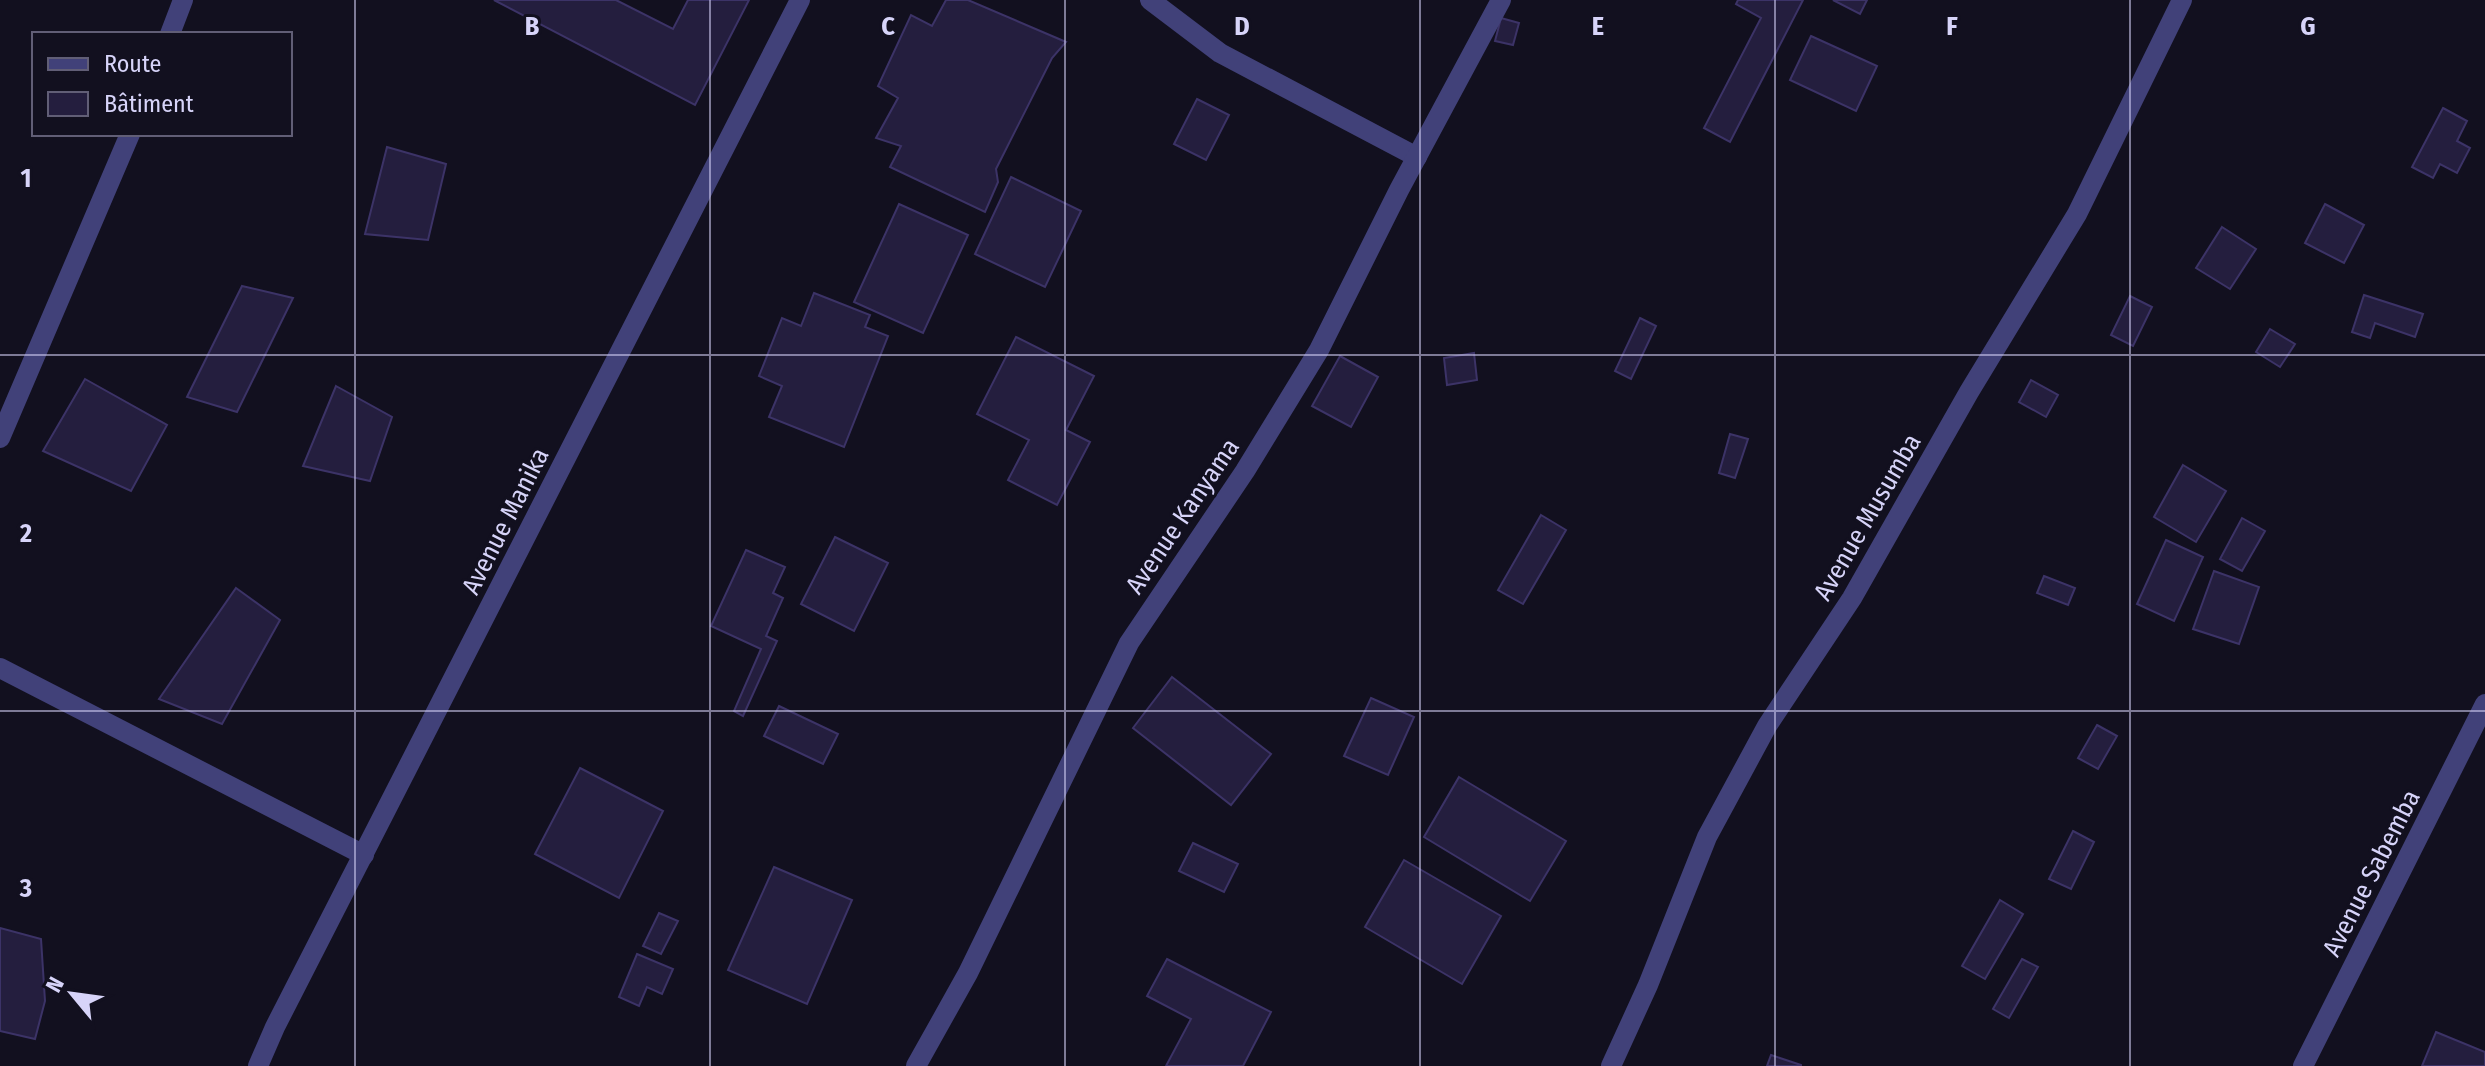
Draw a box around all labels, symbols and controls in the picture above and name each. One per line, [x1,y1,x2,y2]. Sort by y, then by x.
text: B [525,11,540,42]
text: C [881,11,895,42]
text: D [1234,11,1250,42]
text: E [1592,11,1604,42]
text: F [1946,11,1958,42]
text: G [2300,11,2316,42]
legend [32,32,292,136]
text: Route [104,50,161,78]
text: Bâtiment [104,90,194,118]
text: 1 [21,163,32,194]
street label: Avenue Musumba [1807,428,1928,606]
street label: Avenue Kanyama [1119,433,1246,600]
street label: Avenue Manika [455,443,556,600]
text: 2 [19,518,32,549]
street label: Avenue Sabemba [2316,785,2427,962]
text: 3 [19,873,32,904]
north arrow [32,954,112,1034]
text: N [40,972,70,997]

